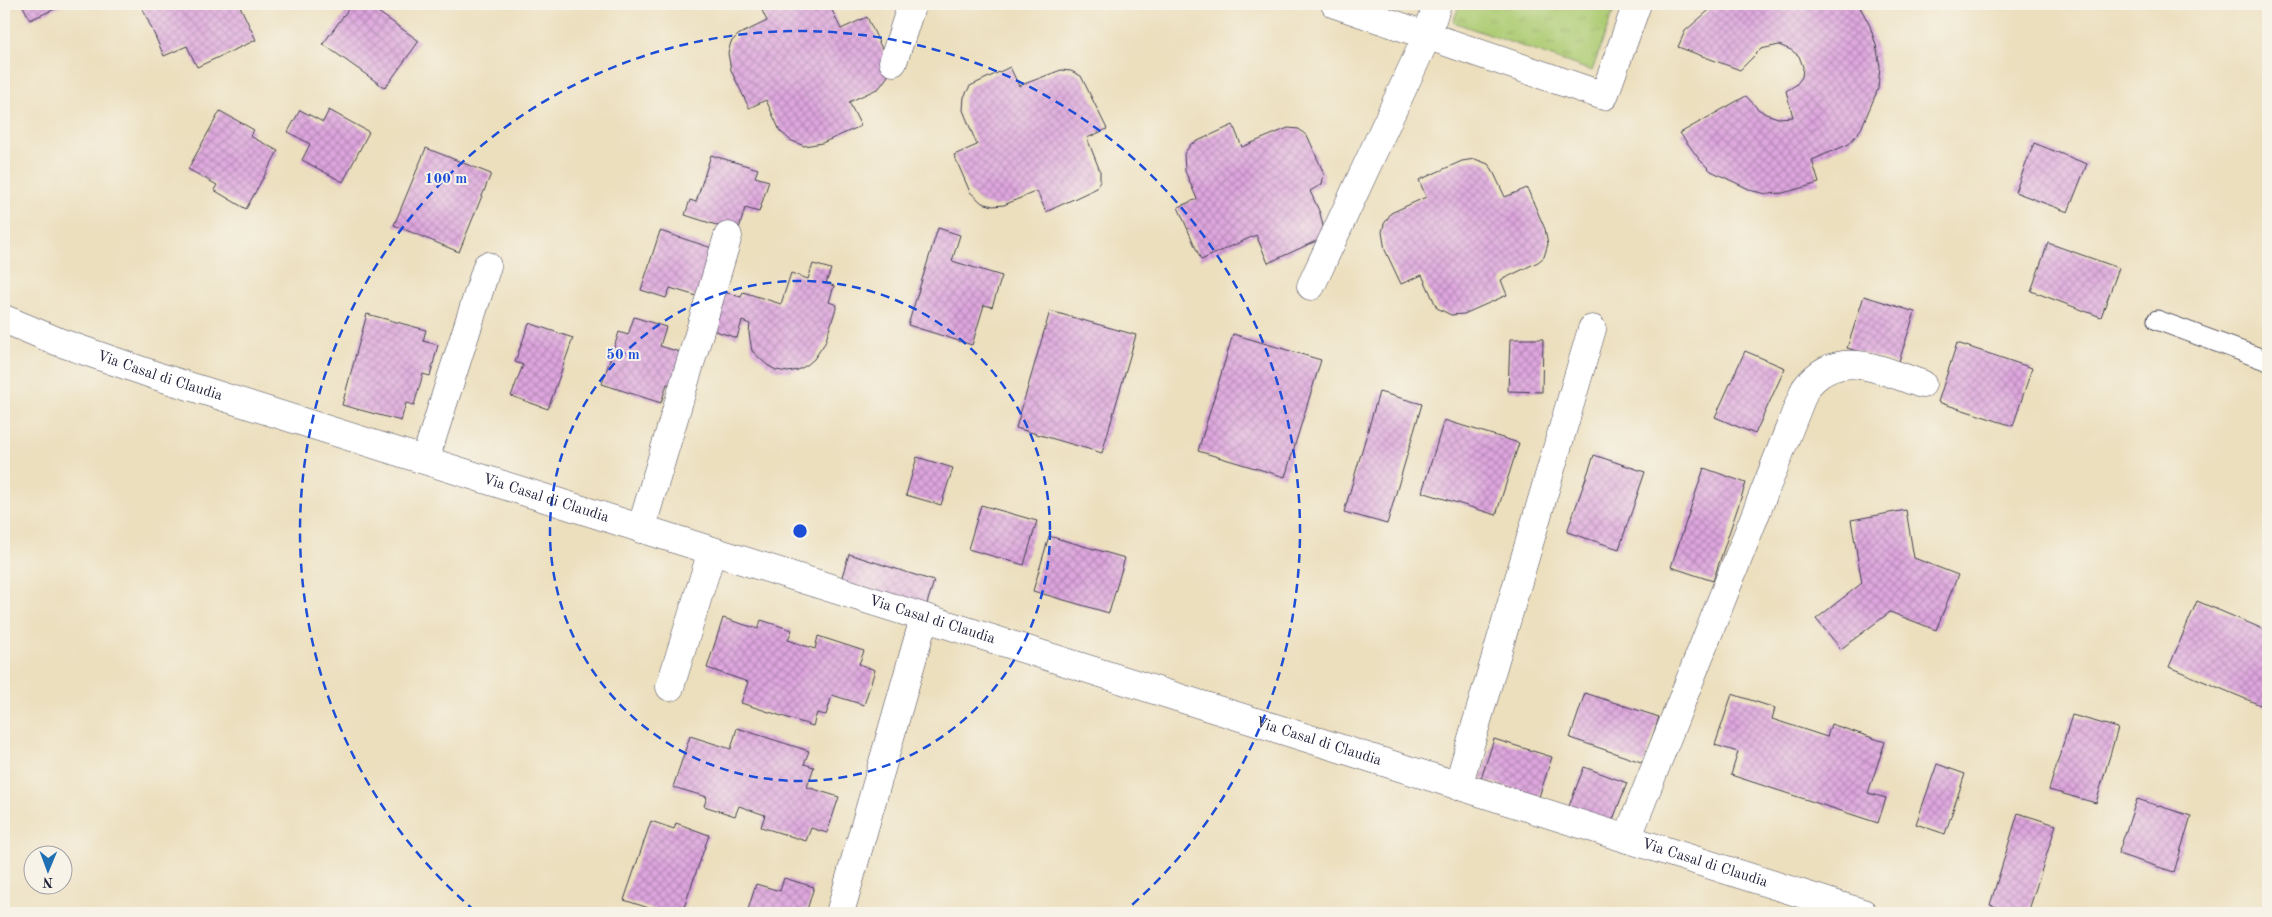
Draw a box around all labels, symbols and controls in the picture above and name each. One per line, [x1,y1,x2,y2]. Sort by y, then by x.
text: 100 m [425,172,467,187]
street label: Via Casal di Claudia [95,348,225,404]
text: 50 m [606,348,640,363]
street label: Via Casal di Claudia [481,472,611,525]
centre of rings [791,522,809,540]
street label: Via Casal di Claudia [867,593,998,647]
street label: Via Casal di Claudia [1254,715,1384,769]
street label: Via Casal di Claudia [1640,836,1770,890]
north arrow [22,844,72,894]
text: N [42,875,53,889]

